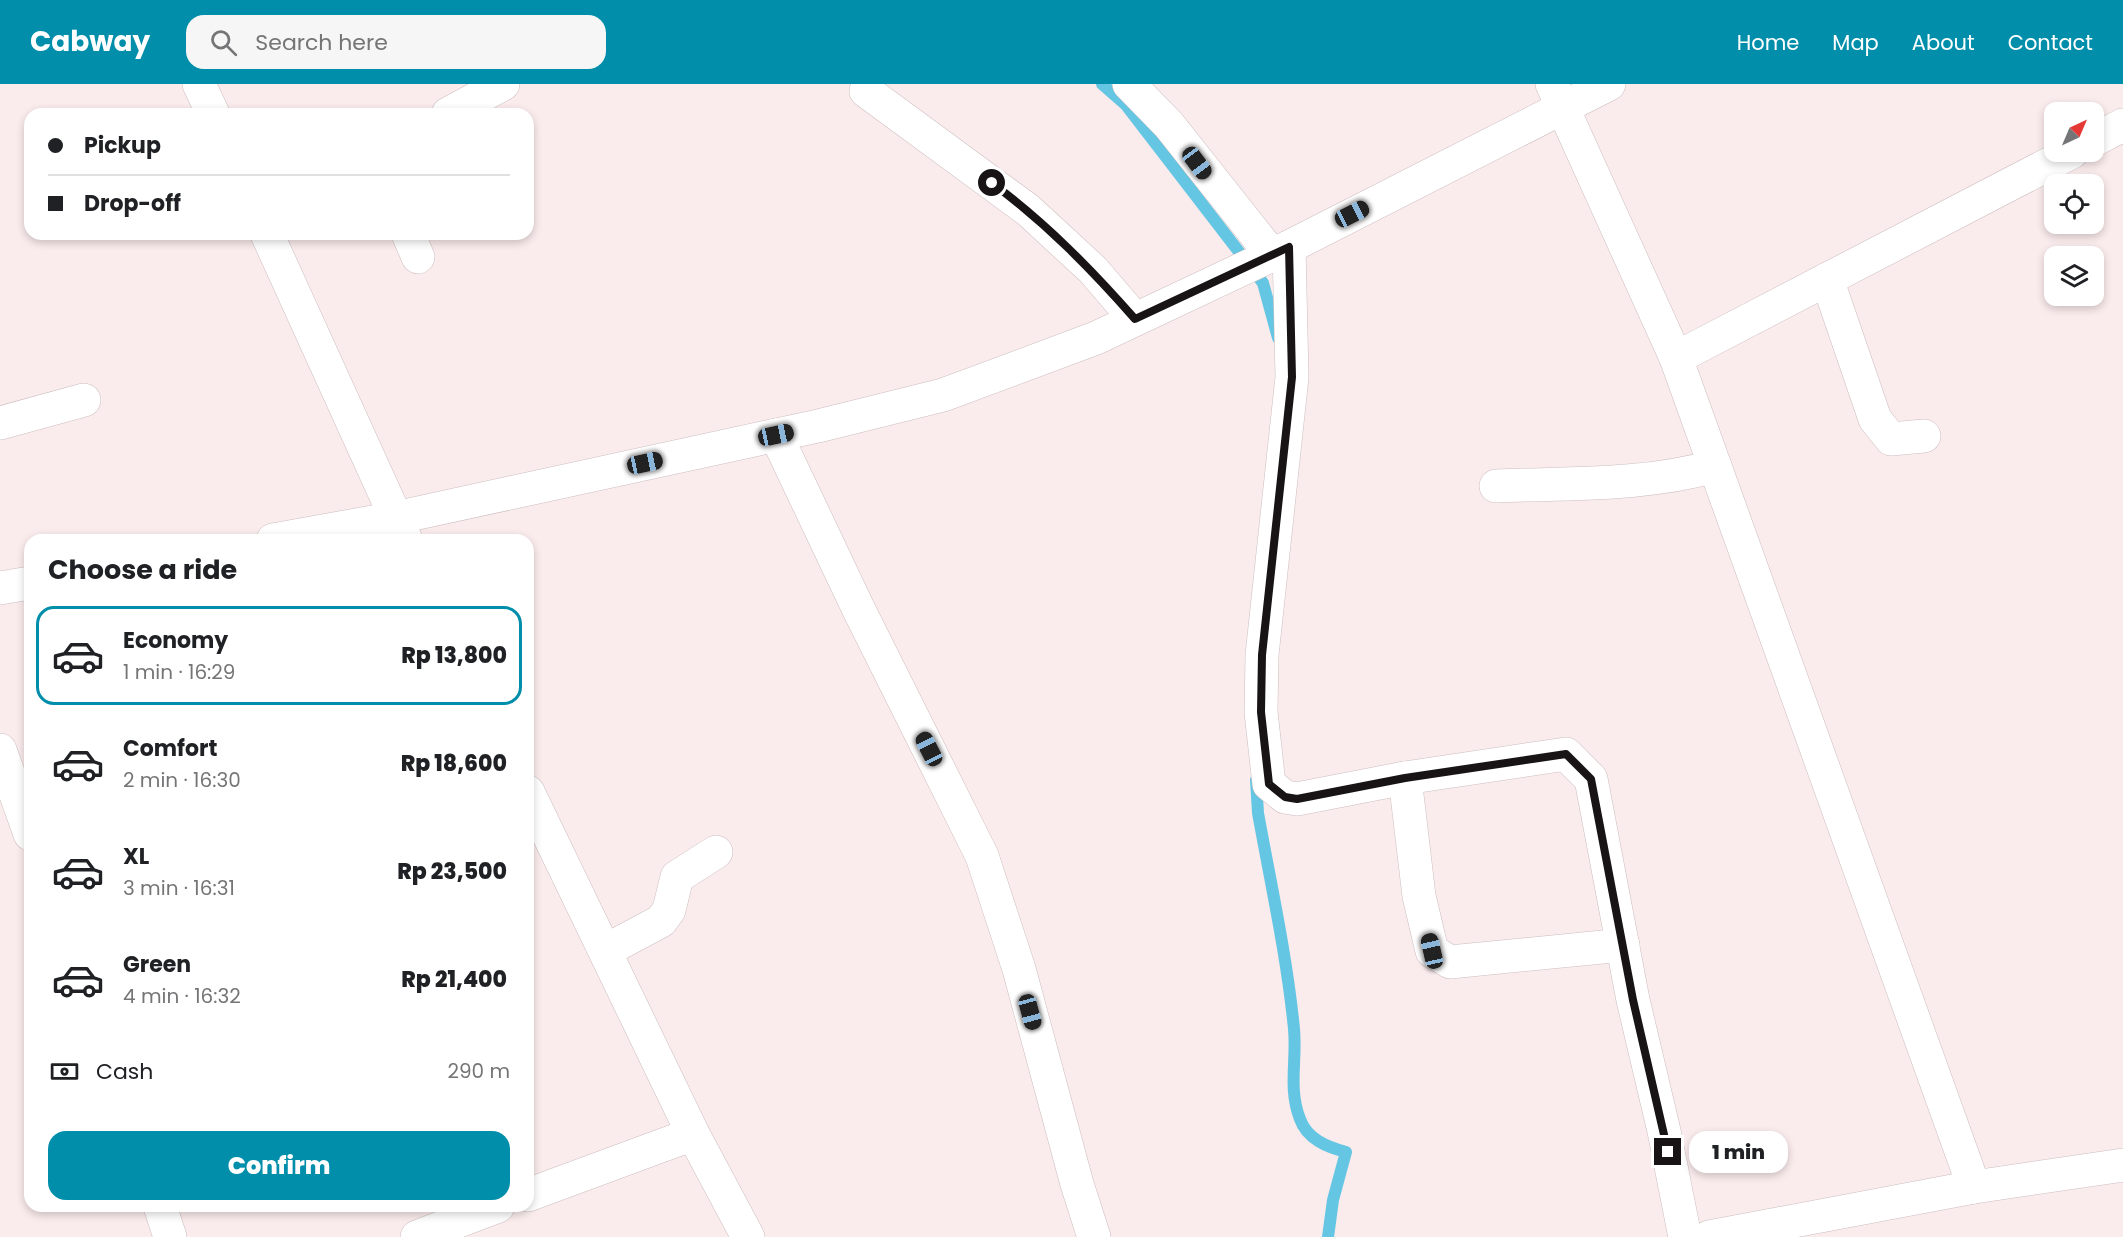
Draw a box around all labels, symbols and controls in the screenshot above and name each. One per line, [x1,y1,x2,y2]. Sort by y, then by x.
search box [186,15,606,69]
text: Cabway [30,22,150,61]
icon: search [207,26,240,59]
text: Search here [255,27,388,58]
text: Home [1737,28,1799,57]
text: Map [1832,28,1879,57]
text: About [1912,28,1975,57]
text: Contact [2008,28,2093,57]
north arrow [2044,102,2104,162]
map controls [2044,102,2104,306]
text: Pickup [84,130,161,161]
car [1179,143,1215,183]
route start [978,169,1005,196]
button: locate [2044,174,2104,234]
text: Drop-off [84,188,181,219]
car [1332,198,1372,230]
button: layers [2044,246,2104,306]
car [757,422,795,448]
car [626,450,664,476]
text: Choose a ride [48,551,237,588]
text: Economy [123,625,228,656]
icon: car [51,629,105,683]
text: Rp 13,800 [401,640,507,671]
text: 1 min · 16:29 [123,658,235,686]
car [913,729,945,769]
text: Comfort [123,733,217,764]
icon: car [51,737,105,791]
text: Rp 18,600 [401,748,507,779]
text: 2 min · 16:30 [123,766,241,794]
text: XL [123,841,149,872]
icon: car [51,845,105,899]
text: Rp 23,500 [397,856,507,887]
text: 3 min · 16:31 [123,874,235,902]
car [1419,931,1445,971]
text: Green [123,949,191,980]
icon: car [51,953,105,1007]
text: Rp 21,400 [401,964,507,995]
text: 4 min · 16:32 [123,982,241,1010]
car [1017,992,1043,1032]
icon: cash [48,1055,81,1088]
text: Cash [96,1056,153,1087]
text: 290 m [447,1057,510,1085]
button: Confirm [48,1131,510,1200]
callout: 1 min [1689,1131,1788,1173]
route end [1654,1138,1681,1165]
text: 1 min [1712,1138,1765,1166]

